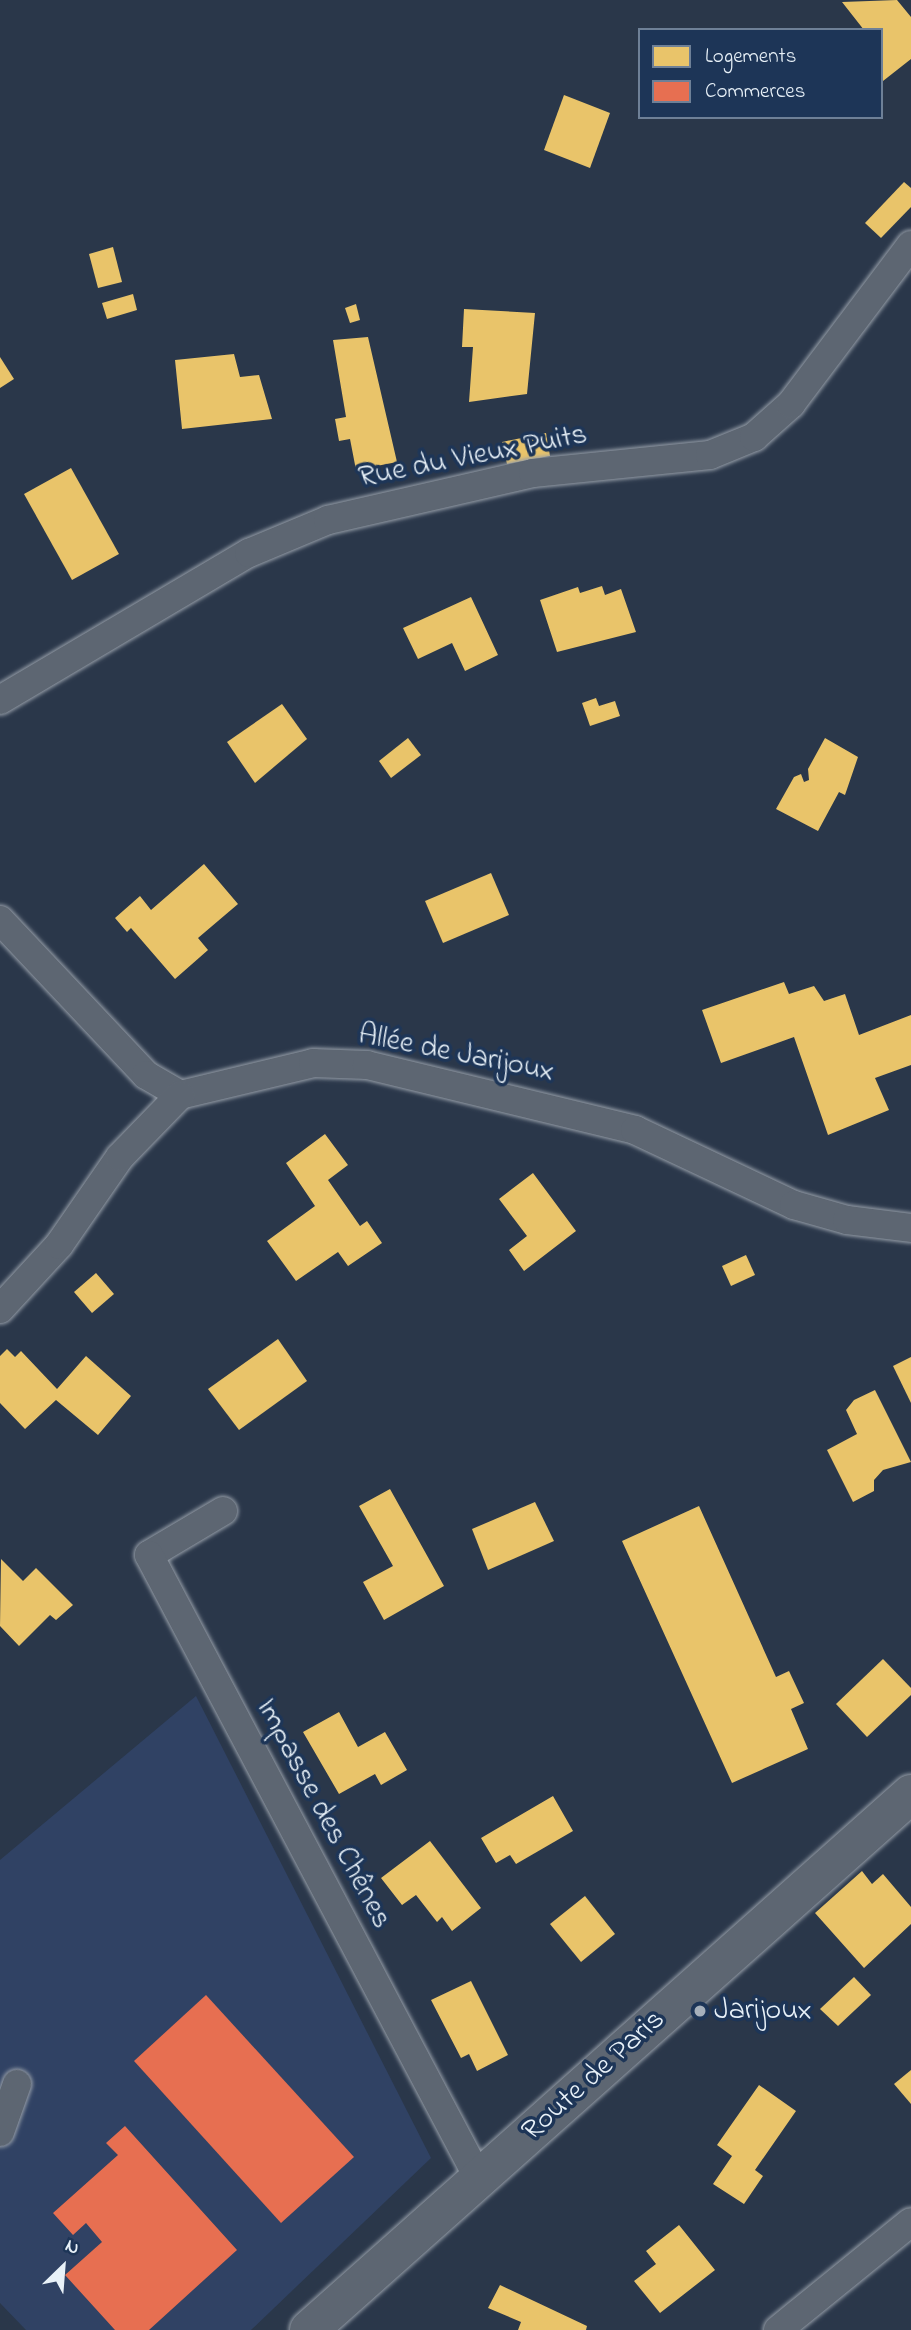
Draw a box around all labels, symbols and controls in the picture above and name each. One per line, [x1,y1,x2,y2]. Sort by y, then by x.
legend [638,28,883,119]
text: Logements [705,42,796,72]
text: Commerces [705,77,805,107]
street label: Rue du Vieux Puits [356,417,590,497]
street label: Allée de Jarijoux [355,1017,557,1091]
street label: Impasse des Chênes [247,1693,399,1935]
place label: Jarijoux [714,1993,812,2029]
street label: Route de Paris [515,2002,673,2150]
marker: Jarijoux [692,2003,708,2019]
north arrow [28,2232,98,2302]
text: N [61,2233,84,2262]

